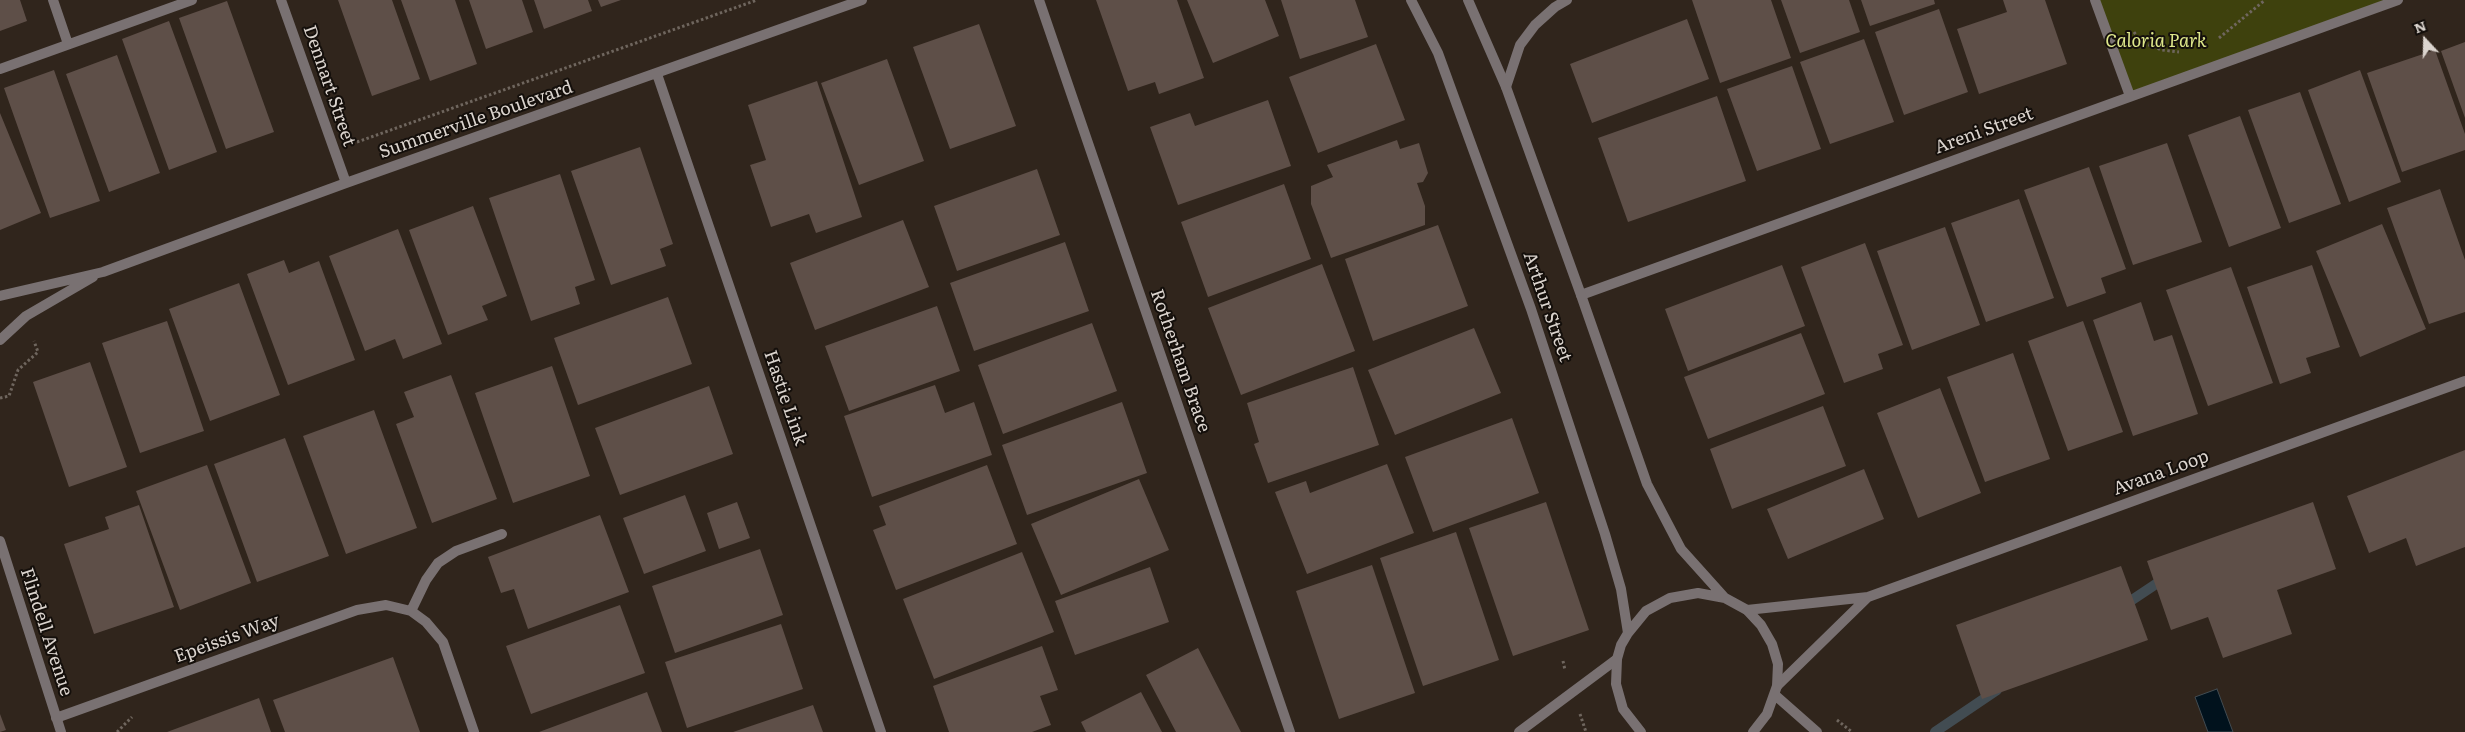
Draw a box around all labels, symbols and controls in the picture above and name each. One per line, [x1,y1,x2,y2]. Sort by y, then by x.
north arrow [2400,15,2450,65]
text: N [2411,15,2429,37]
street label: Dennart Street [298,22,360,150]
park label: Caloria Park [2105,31,2207,53]
street label: Summerville Boulevard [376,77,576,163]
street label: Areni Street [1932,103,2036,159]
street label: Arthur Street [1518,249,1576,365]
street label: Rotherham Brace [1145,287,1215,435]
street label: Hastie Link [759,348,811,448]
street label: Avana Loop [2110,446,2212,500]
street label: Flindell Avenue [15,565,77,699]
street label: Epeissis Way [171,610,283,668]

